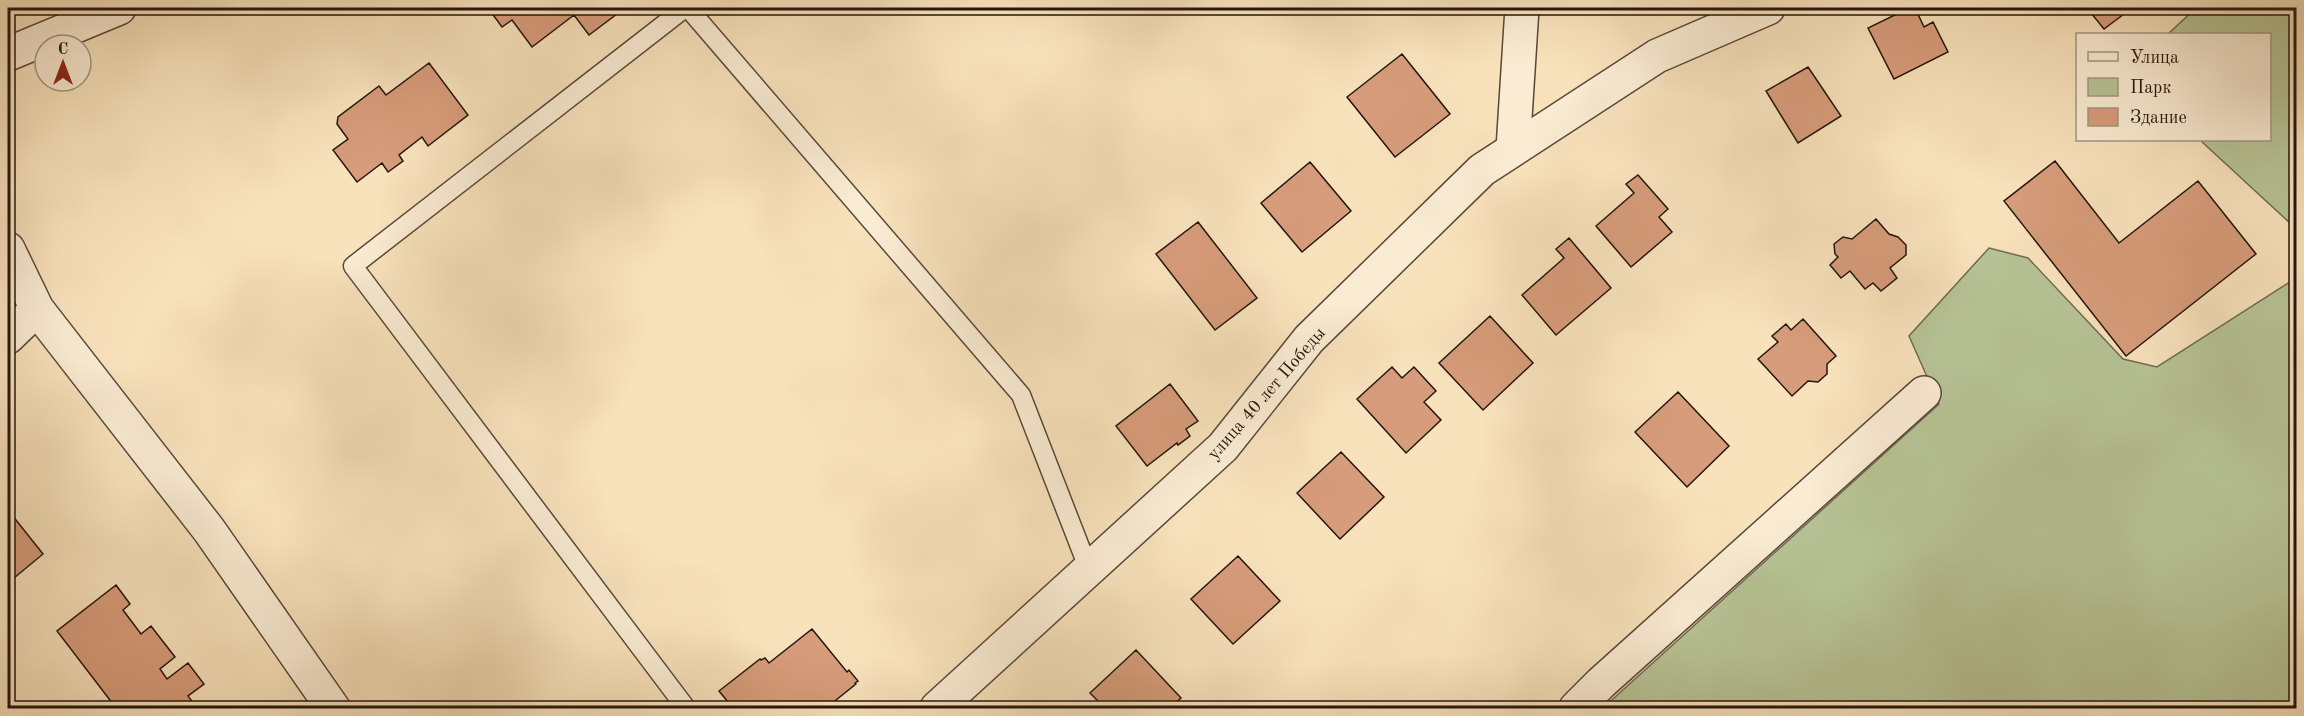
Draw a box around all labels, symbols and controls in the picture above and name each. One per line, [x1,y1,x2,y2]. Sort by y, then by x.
north arrow [33,33,93,93]
legend [2076,33,2271,141]
text: С [58,42,68,58]
text: Улица [2130,49,2179,67]
text: Парк [2130,79,2171,97]
text: Здание [2130,109,2187,127]
street label: улица 40 лет Победы [1205,324,1329,463]

